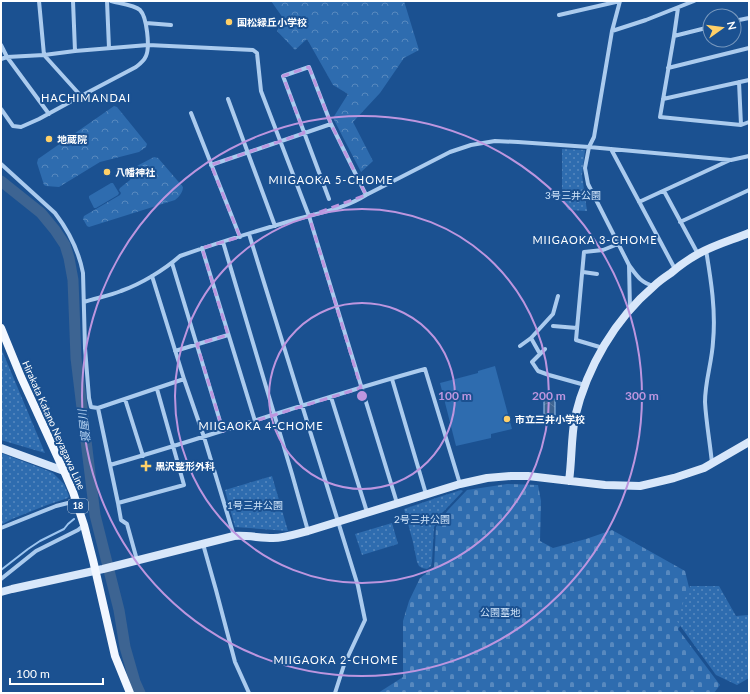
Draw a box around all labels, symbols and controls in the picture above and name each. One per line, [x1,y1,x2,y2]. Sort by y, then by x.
north arrow [702,8,742,48]
place label: 国松緑丘小学校 [237,16,307,28]
marker: 国松緑丘小学校 [224,17,234,27]
text: N [725,20,740,31]
district label: HACHIMANDAI [41,91,131,104]
place label: 地蔵院 [57,133,87,145]
marker: 地蔵院 [44,134,54,144]
place label: 八幡神社 [115,166,156,178]
marker: 八幡神社 [102,167,112,177]
district label: MIIGAOKA 5-CHOME [268,173,394,186]
park label: 3号三井公園 [545,189,601,201]
district label: MIIGAOKA 3-CHOME [532,233,658,246]
street label: Hirakata Katano Neyagawa Line [20,359,88,491]
text: 100 m [438,388,472,403]
text: 200 m [532,388,566,403]
text: 300 m [625,388,659,403]
centre of rings [355,389,369,403]
water label: 寝屋川 [75,408,92,443]
place label: 市立三井小学校 [515,413,585,425]
marker: 市立三井小学校 [502,414,512,424]
district label: MIIGAOKA 4-CHOME [198,419,324,432]
marker: 黒沢整形外科 [140,460,152,472]
place label: 黒沢整形外科 [155,460,215,472]
road number: 18 [68,499,88,513]
park label: 1号三井公園 [227,499,283,511]
park label: 2号三井公園 [394,513,450,525]
park label: 公園墓地 [480,606,521,618]
district label: MIIGAOKA 2-CHOME [273,653,399,666]
scale bar [10,660,103,686]
text: 100 m [16,666,50,681]

